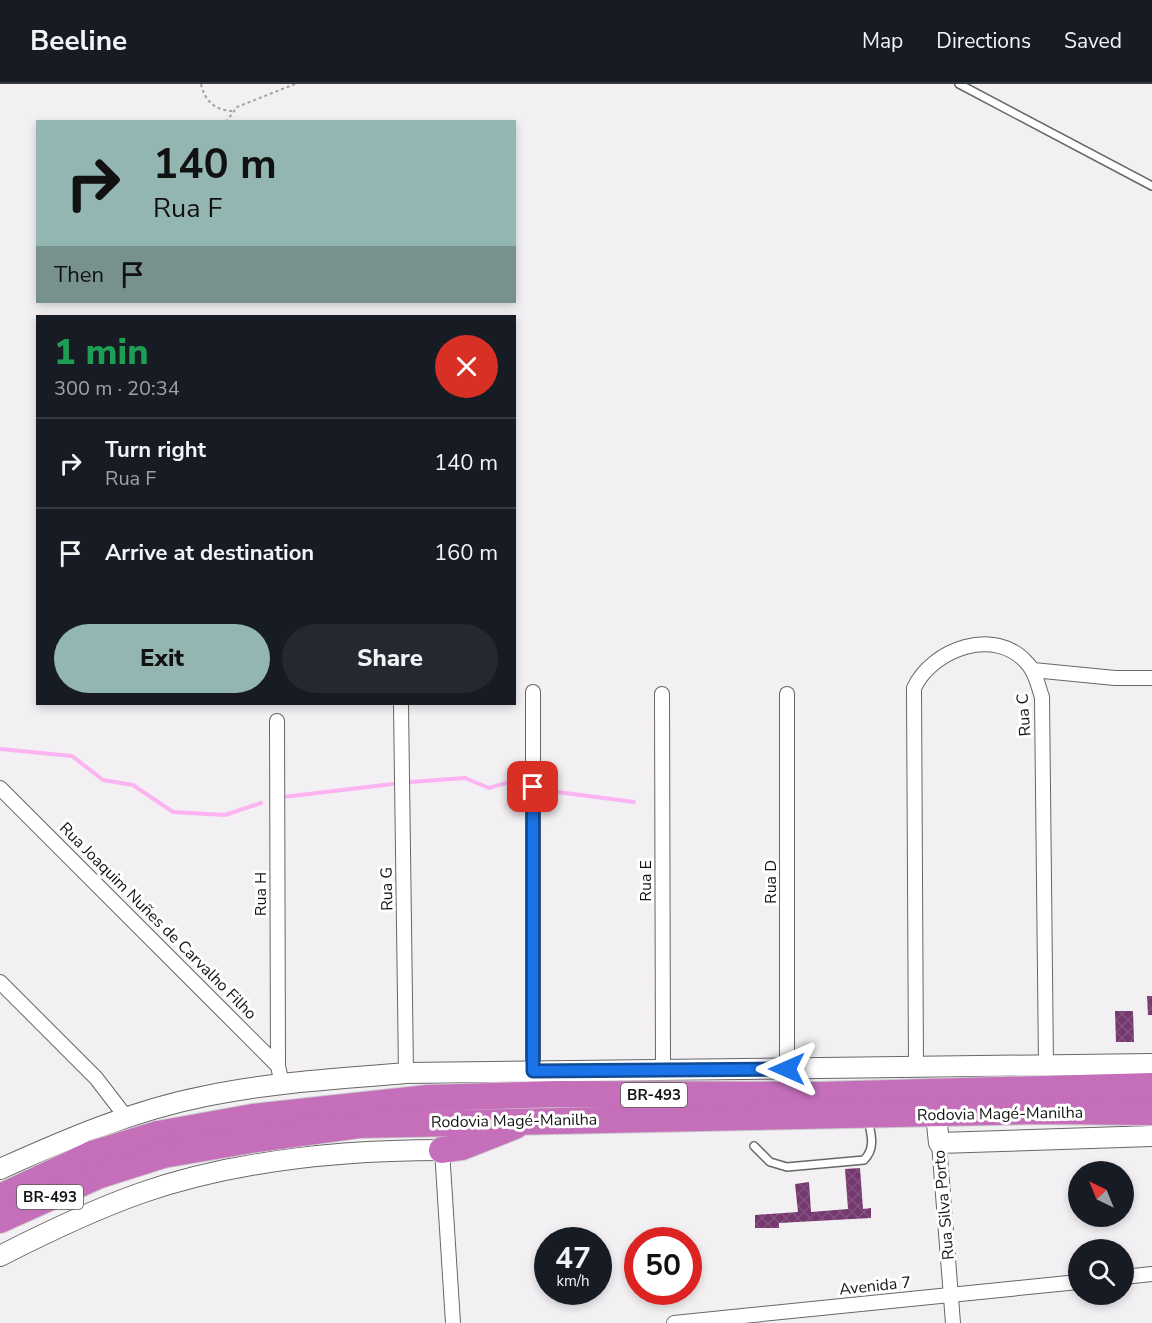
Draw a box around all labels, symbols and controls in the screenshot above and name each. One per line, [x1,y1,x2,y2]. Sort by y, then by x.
text: Beeline [30,22,127,60]
text: Map [862,27,903,55]
text: Directions [936,27,1031,55]
text: Saved [1064,27,1122,55]
text: 140 m [153,136,277,193]
icon: right [54,144,132,222]
text: Rua F [153,190,222,227]
icon: arrive [116,258,149,291]
text: Then [54,260,104,290]
text: 1 min [54,328,149,377]
button: close [435,335,498,398]
text: 300 m · 20:34 [54,375,180,402]
text: Turn right [105,435,206,465]
icon: right [54,447,87,480]
text: 140 m [434,448,498,478]
text: Rua F [105,465,156,492]
icon: arrive [54,537,87,570]
text: Arrive at destination [105,538,314,568]
text: 160 m [434,538,498,568]
button: Exit [54,624,270,693]
button: Share [282,624,498,693]
street label: Rua C [1012,693,1036,737]
pin [507,761,558,812]
icon: arrive [516,770,549,803]
street label: Rua Joaquim Nuñes de Carvalho Filho [55,818,262,1025]
street label: Rua E [635,860,657,902]
street label: Rua D [760,860,782,904]
street label: Rua G [376,867,398,911]
street label: Rua H [250,872,272,916]
position arrow [755,1037,819,1101]
road number: BR-493 [621,1083,687,1107]
street label: Rodovia Magé-Manilha [917,1102,1083,1126]
street label: Rodovia Magé-Manilha [431,1109,597,1133]
street label: Rua Silva Porto [928,1149,960,1261]
north arrow [1068,1161,1134,1227]
map controls [1068,1161,1134,1305]
road number: BR-493 [17,1185,83,1209]
speed limit sign: 50 [624,1227,702,1305]
text: 47 [555,1238,591,1279]
button: search [1068,1239,1134,1305]
text: km/h [556,1271,590,1291]
street label: Avenida 7 [838,1271,912,1301]

